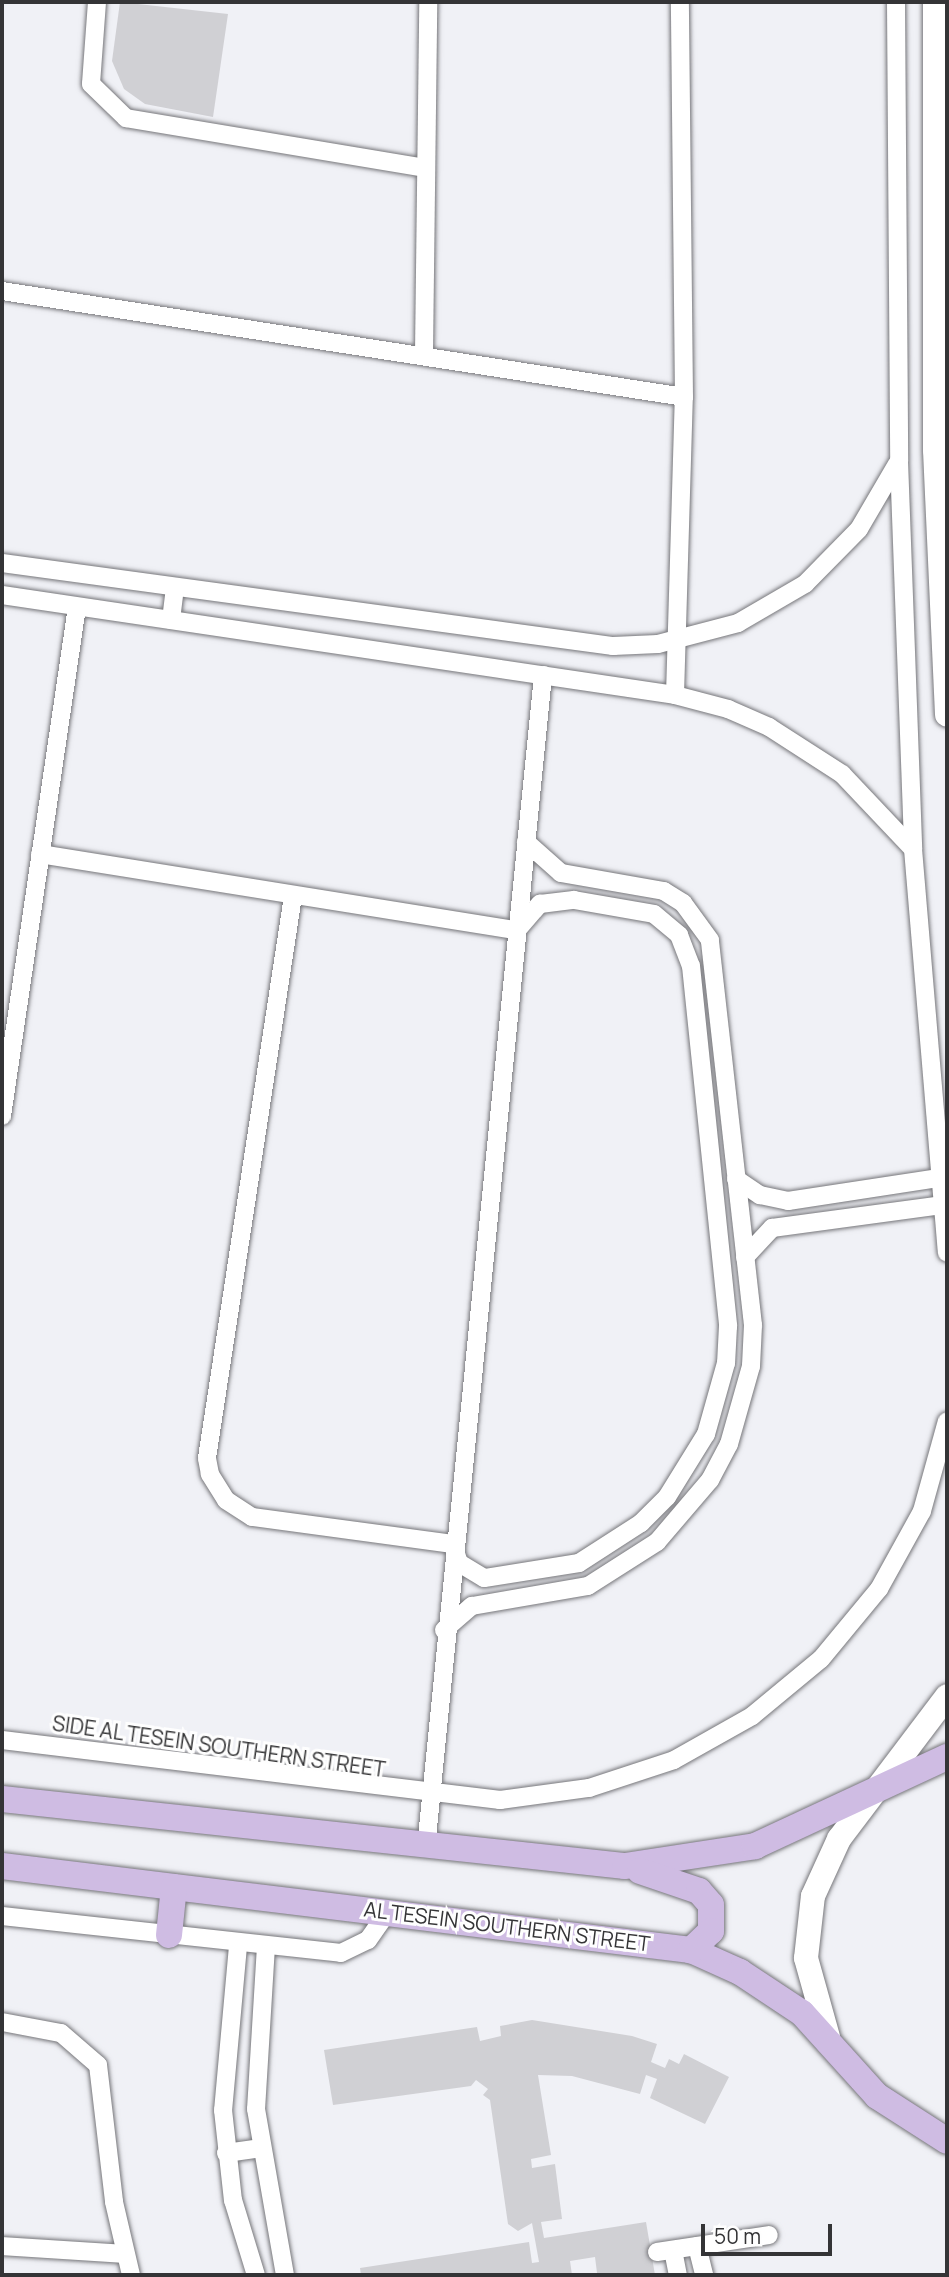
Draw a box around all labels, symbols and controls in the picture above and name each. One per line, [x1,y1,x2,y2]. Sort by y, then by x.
street label: SIDE AL TESEIN SOUTHERN STREET [50,1710,388,1782]
street label: AL TESEIN SOUTHERN STREET [362,1896,652,1956]
scale bar [704,2210,835,2254]
text: 50 m [714,2222,761,2250]

